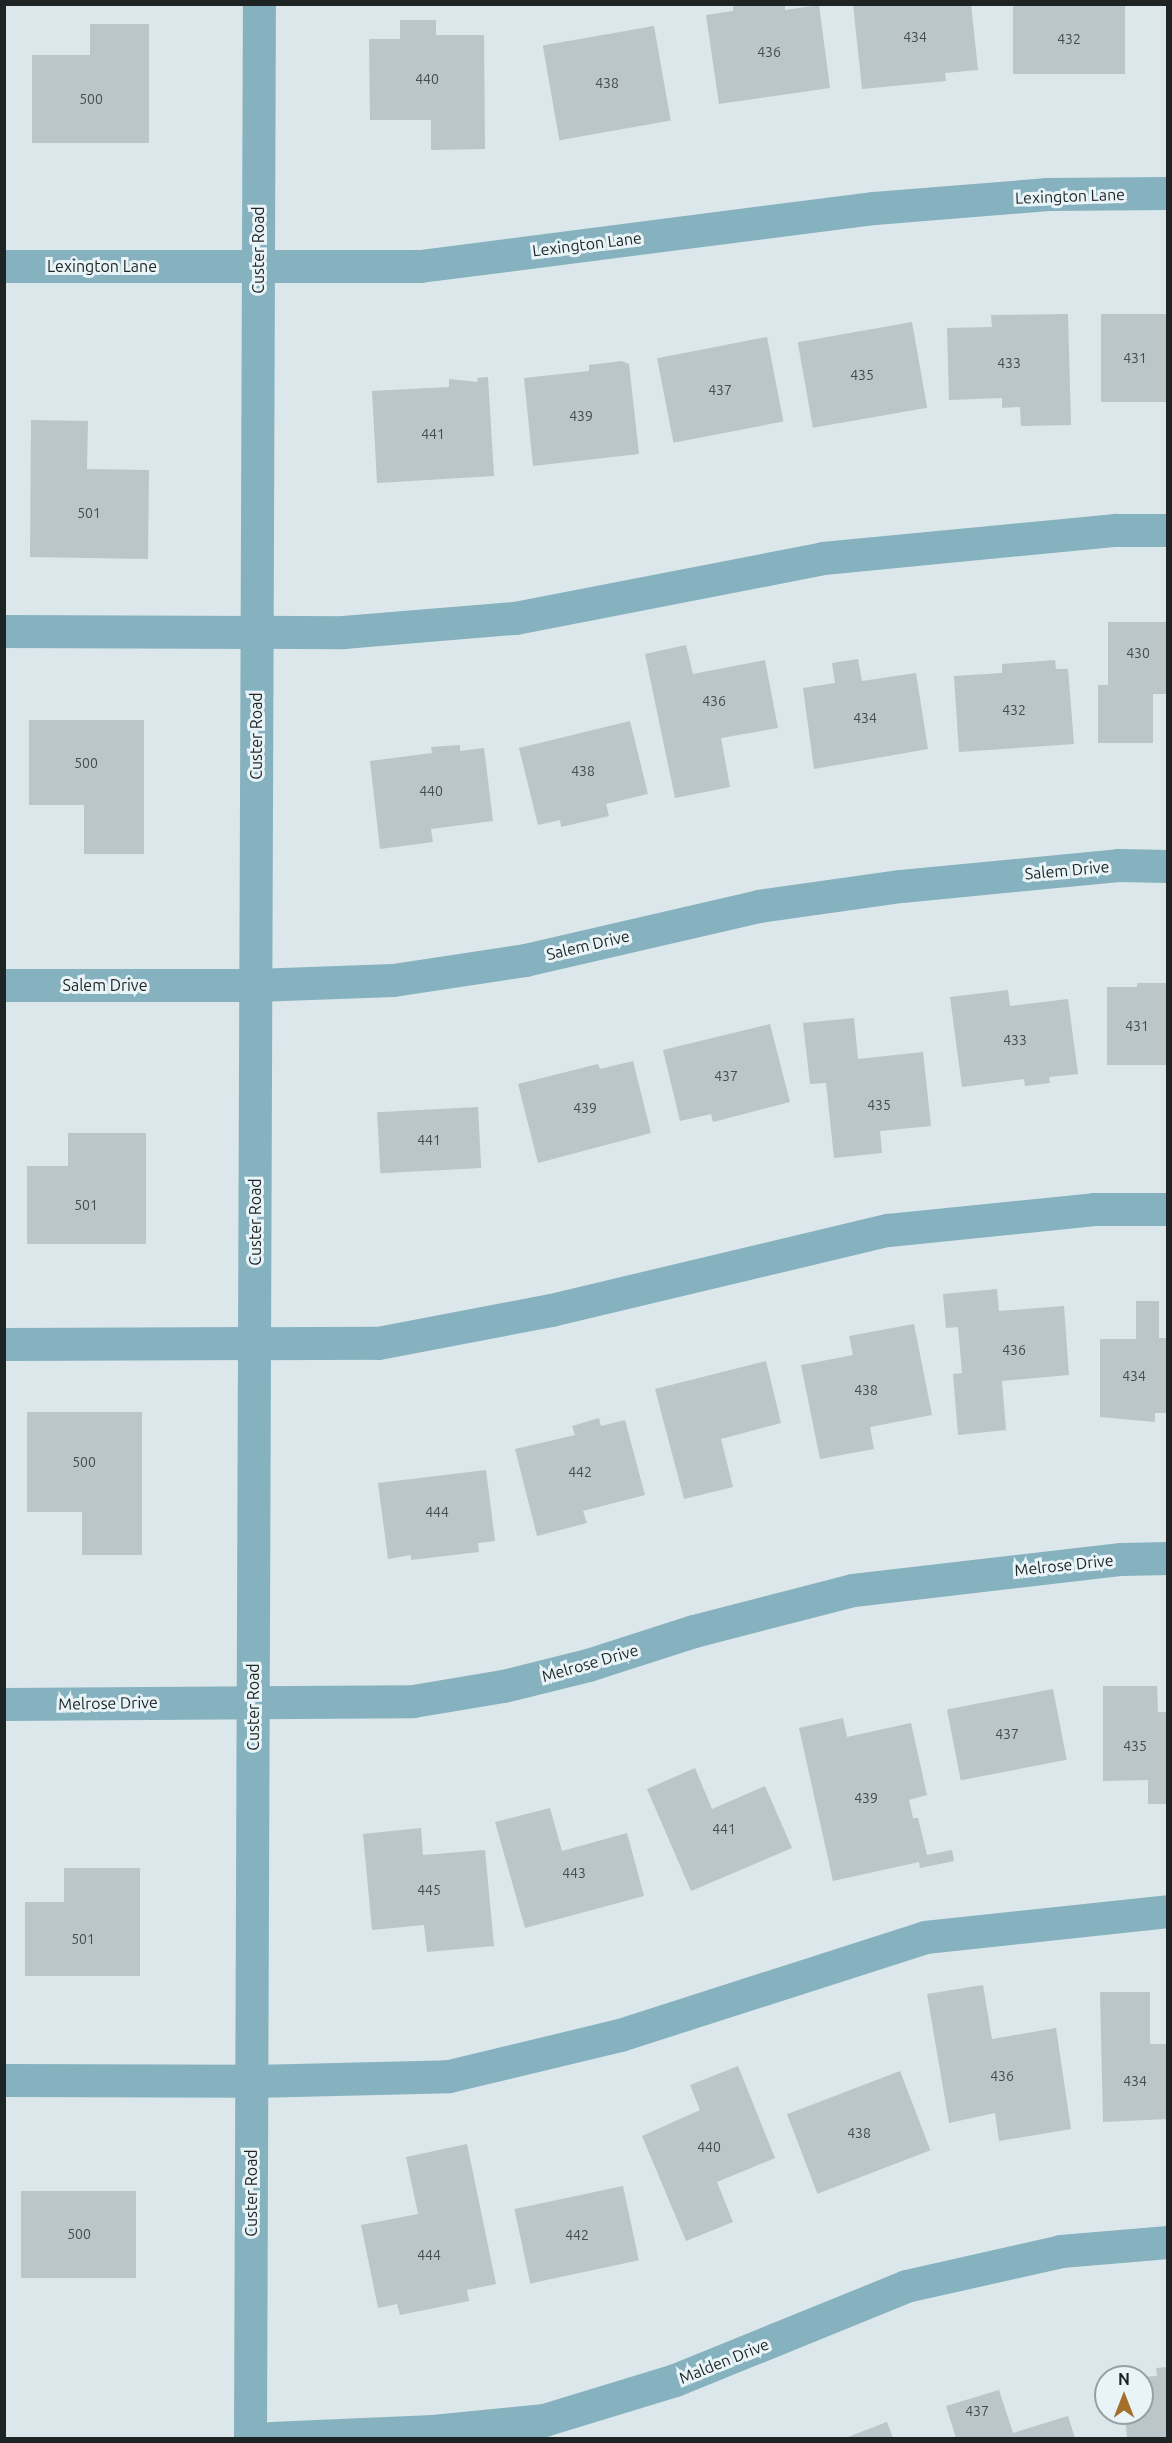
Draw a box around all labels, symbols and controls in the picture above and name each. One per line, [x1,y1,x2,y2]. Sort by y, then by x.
house number: 434 [903,29,927,45]
house number: 432 [1057,31,1081,47]
house number: 436 [757,44,781,60]
house number: 440 [415,71,439,87]
house number: 438 [595,75,619,91]
house number: 500 [79,91,103,107]
street label: Lexington Lane [1015,184,1125,208]
street label: Custer Road [248,206,268,294]
street label: Lexington Lane [531,228,643,260]
street label: Lexington Lane [47,256,157,276]
house number: 431 [1123,350,1147,366]
house number: 433 [997,355,1021,371]
house number: 435 [850,367,874,383]
house number: 437 [708,382,732,398]
house number: 439 [569,408,593,424]
house number: 441 [421,426,445,442]
house number: 501 [77,505,101,521]
house number: 430 [1126,645,1150,661]
street label: Custer Road [246,692,266,780]
house number: 436 [702,693,726,709]
house number: 432 [1002,702,1026,718]
house number: 434 [853,710,877,726]
house number: 500 [74,755,98,771]
house number: 438 [571,763,595,779]
house number: 440 [419,783,443,799]
street label: Salem Drive [1024,857,1110,883]
street label: Salem Drive [544,926,632,964]
street label: Salem Drive [63,975,147,995]
house number: 431 [1125,1018,1149,1034]
house number: 433 [1003,1032,1027,1048]
house number: 437 [714,1068,738,1084]
house number: 435 [867,1097,891,1113]
house number: 439 [573,1100,597,1116]
house number: 441 [417,1132,441,1148]
street label: Custer Road [245,1178,265,1266]
house number: 501 [74,1197,98,1213]
house number: 436 [1002,1342,1026,1358]
house number: 434 [1122,1368,1146,1384]
house number: 438 [854,1382,878,1398]
house number: 500 [72,1454,96,1470]
house number: 442 [568,1464,592,1480]
house number: 444 [425,1504,449,1520]
street label: Melrose Drive [1013,1550,1115,1580]
street label: Melrose Drive [539,1640,641,1686]
street label: Custer Road [243,1663,263,1751]
street label: Melrose Drive [58,1693,158,1713]
house number: 437 [995,1726,1019,1742]
house number: 435 [1123,1738,1147,1754]
house number: 439 [854,1790,878,1806]
house number: 441 [712,1821,736,1837]
house number: 443 [562,1865,586,1881]
house number: 445 [417,1882,441,1898]
house number: 501 [71,1931,95,1947]
house number: 436 [990,2068,1014,2084]
house number: 434 [1123,2073,1147,2089]
house number: 438 [847,2125,871,2141]
house number: 440 [697,2139,721,2155]
street label: Custer Road [241,2149,261,2237]
house number: 500 [67,2226,91,2242]
house number: 442 [565,2227,589,2243]
house number: 444 [417,2247,441,2263]
street label: Malden Drive [676,2334,772,2388]
north arrow [1094,2365,1154,2425]
text: N [1118,2370,1130,2388]
house number: 437 [965,2403,989,2419]

